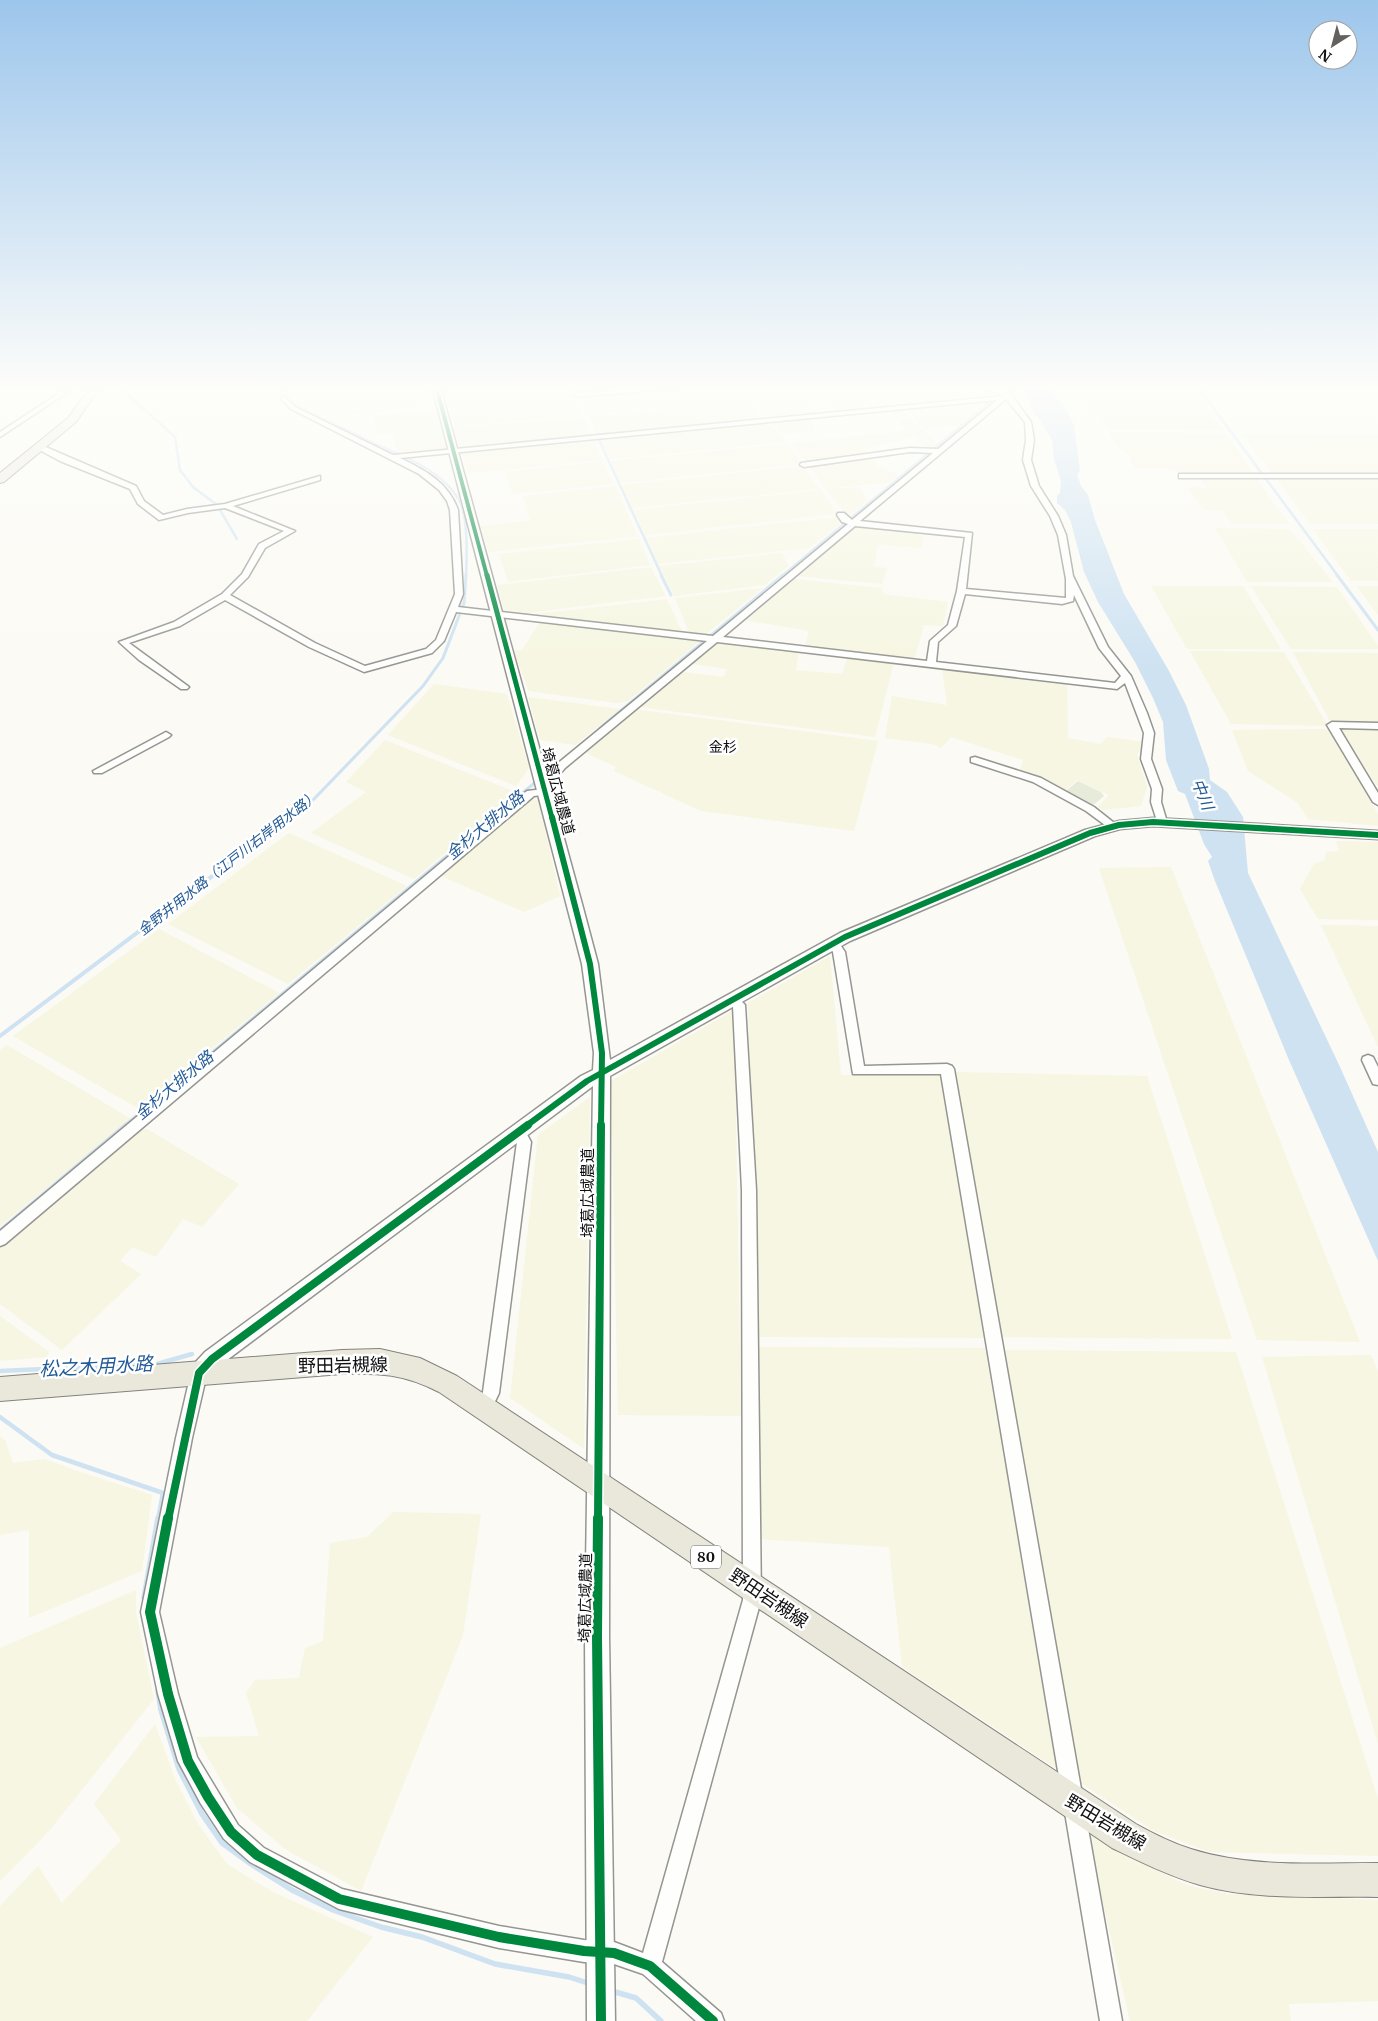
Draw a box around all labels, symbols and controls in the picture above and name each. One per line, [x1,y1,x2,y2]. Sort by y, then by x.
north arrow [1308,20,1358,70]
text: N [1316,45,1335,66]
district label: 金杉 [709,738,737,756]
street label: 埼葛広域農道 [537,745,579,837]
water label: 中川 [1188,775,1219,814]
water label: 金杉大排水路 [442,785,530,864]
water label: 金野井用水路（江戸川右岸用水路） [134,787,322,939]
water label: 金杉大排水路 [131,1045,219,1124]
street label: 埼葛広域農道 [578,1148,597,1238]
water label: 松之木用水路 [38,1351,156,1381]
street label: 野田岩槻線 [298,1353,388,1377]
road number: 80 [691,1545,721,1568]
street label: 埼葛広域農道 [575,1553,595,1643]
street label: 野田岩槻線 [725,1563,813,1633]
street label: 野田岩槻線 [1062,1789,1150,1855]

